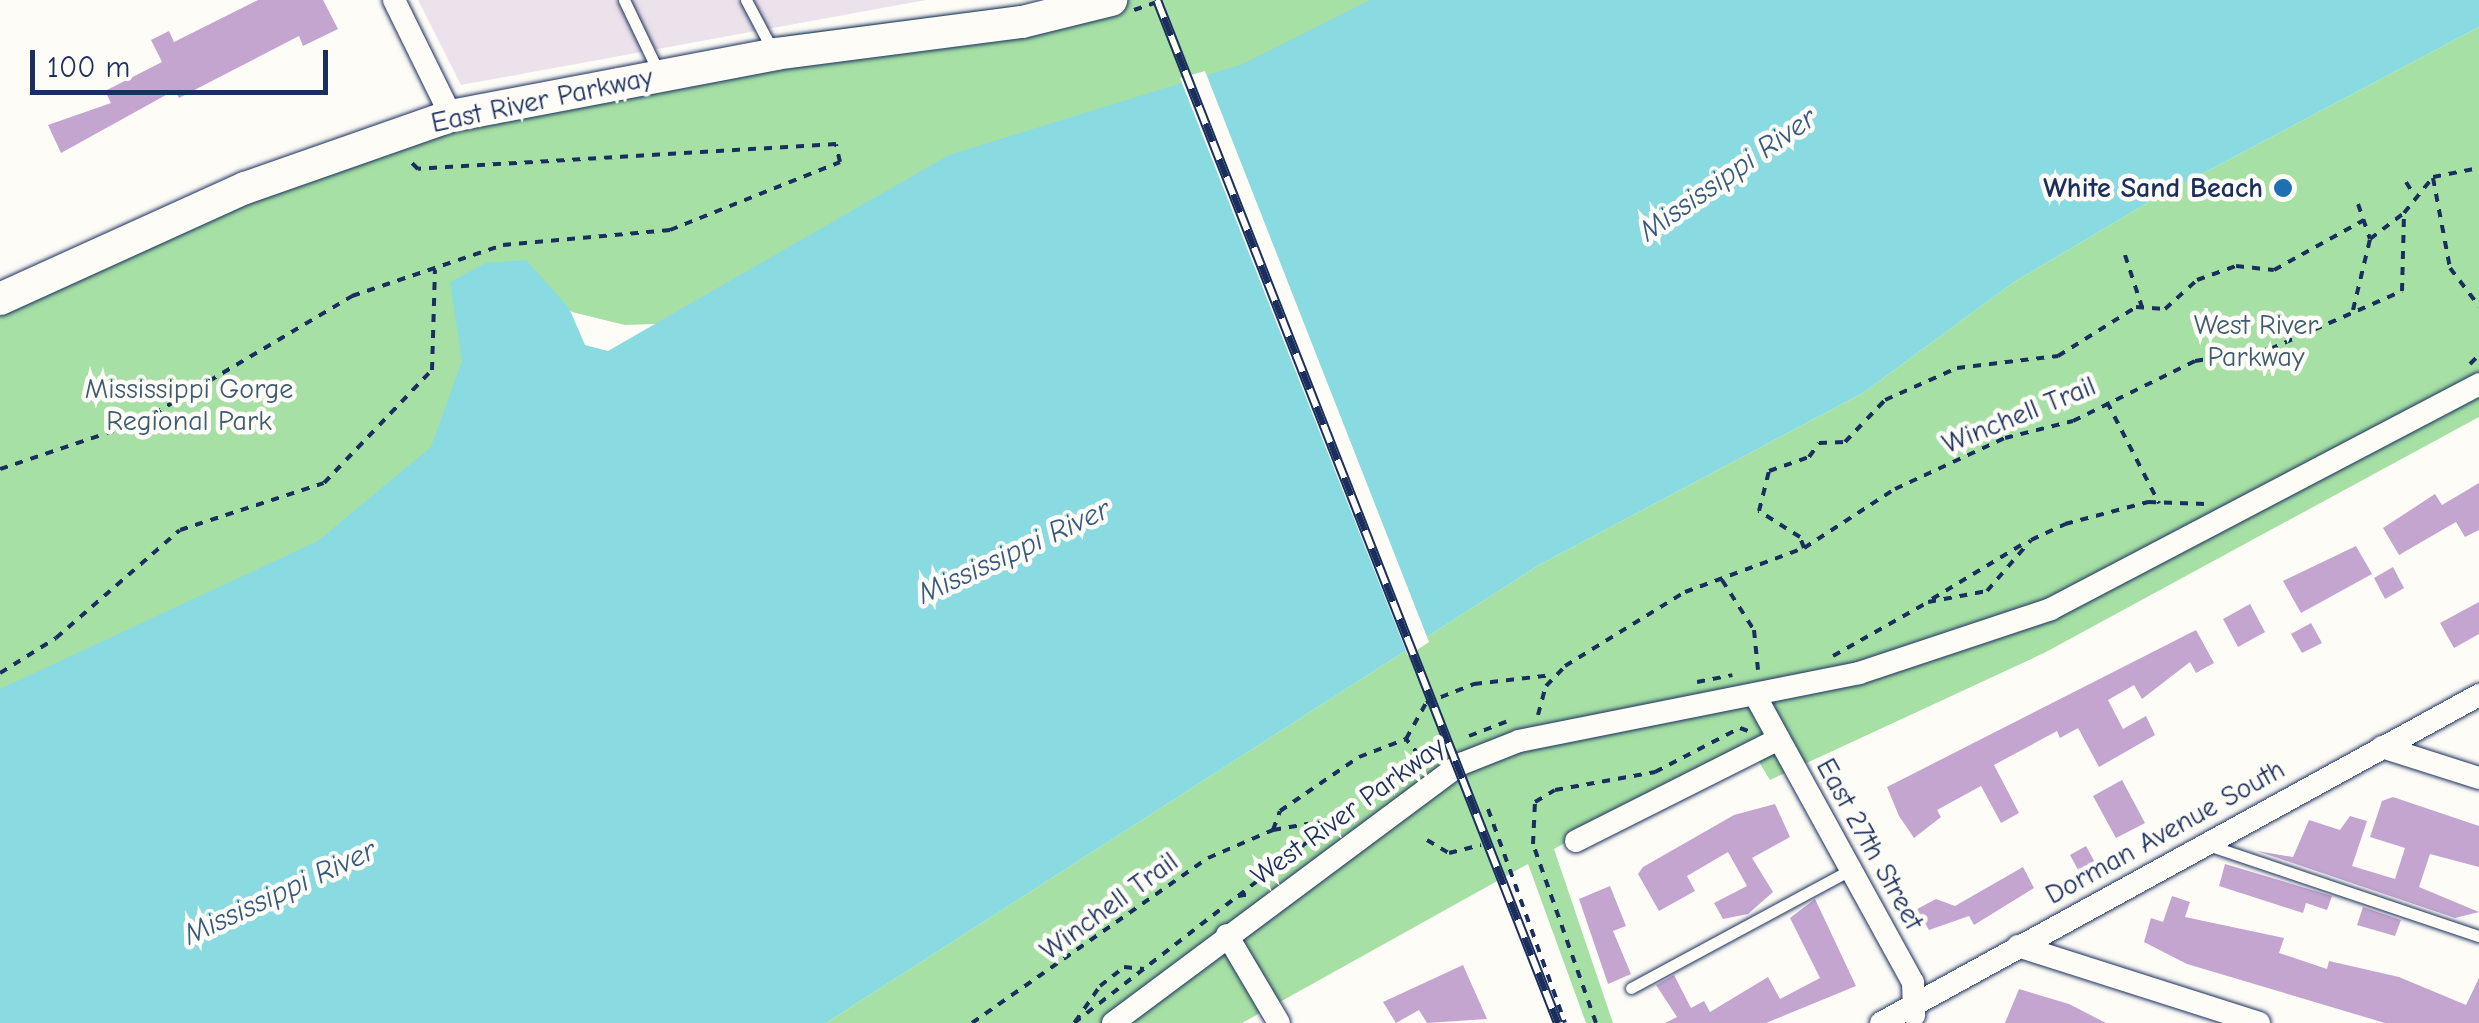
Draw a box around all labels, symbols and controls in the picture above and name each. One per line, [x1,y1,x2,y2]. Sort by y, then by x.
scale bar [35,30,332,92]
text: 100 m [47,50,130,85]
street label: East River Parkway [428,60,656,140]
water label: Mississippi River [1632,100,1824,250]
place label: White Sand Beach [2043,171,2263,205]
marker: White Sand Beach [2272,177,2294,199]
park label: West River Parkway [2194,308,2318,374]
street label: Winchell Trail [1937,369,2101,461]
park label: Mississippi Gorge Regional Park [85,372,293,438]
water label: Mississippi River [912,492,1116,612]
street label: West River Parkway [1245,730,1451,892]
street label: East 27th Street [1809,752,1931,936]
street label: Dorman Avenue South [2040,752,2290,912]
water label: Mississippi River [178,833,382,953]
street label: Winchell Trail [1033,845,1185,967]

